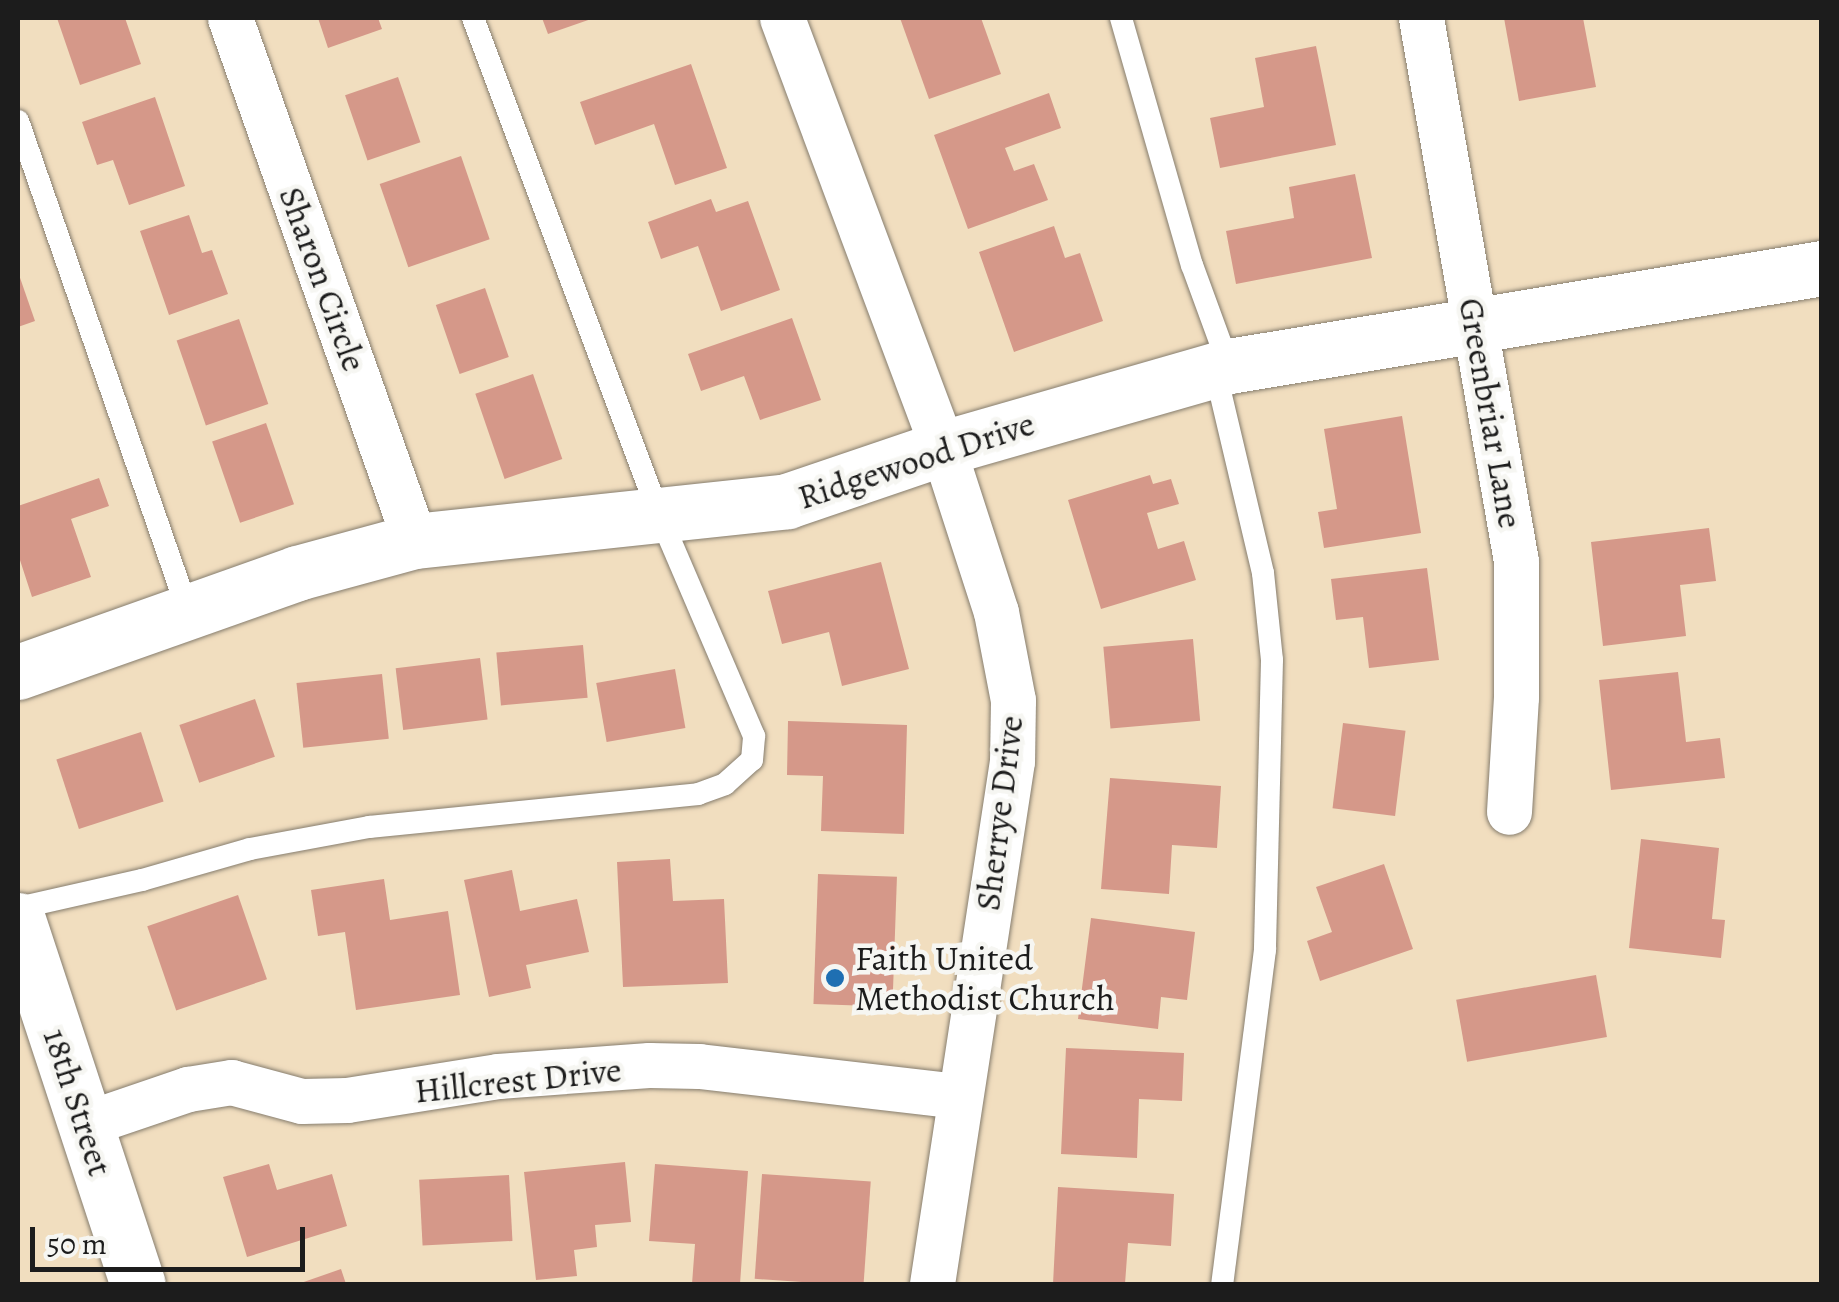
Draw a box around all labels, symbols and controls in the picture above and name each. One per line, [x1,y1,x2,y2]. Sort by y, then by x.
street label: Sharon Circle [270,181,376,377]
street label: Greenbriar Lane [1450,295,1532,531]
street label: Ridgewood Drive [792,402,1040,518]
street label: Sherrye Drive [966,713,1032,913]
place label: Faith United Methodist Church [855,937,1115,1019]
marker: Faith United Methodist Church [824,967,846,989]
street label: 18th Street [35,1023,121,1181]
street label: Hillcrest Drive [413,1048,623,1112]
scale bar [35,1207,310,1269]
text: 50 m [47,1224,107,1264]

